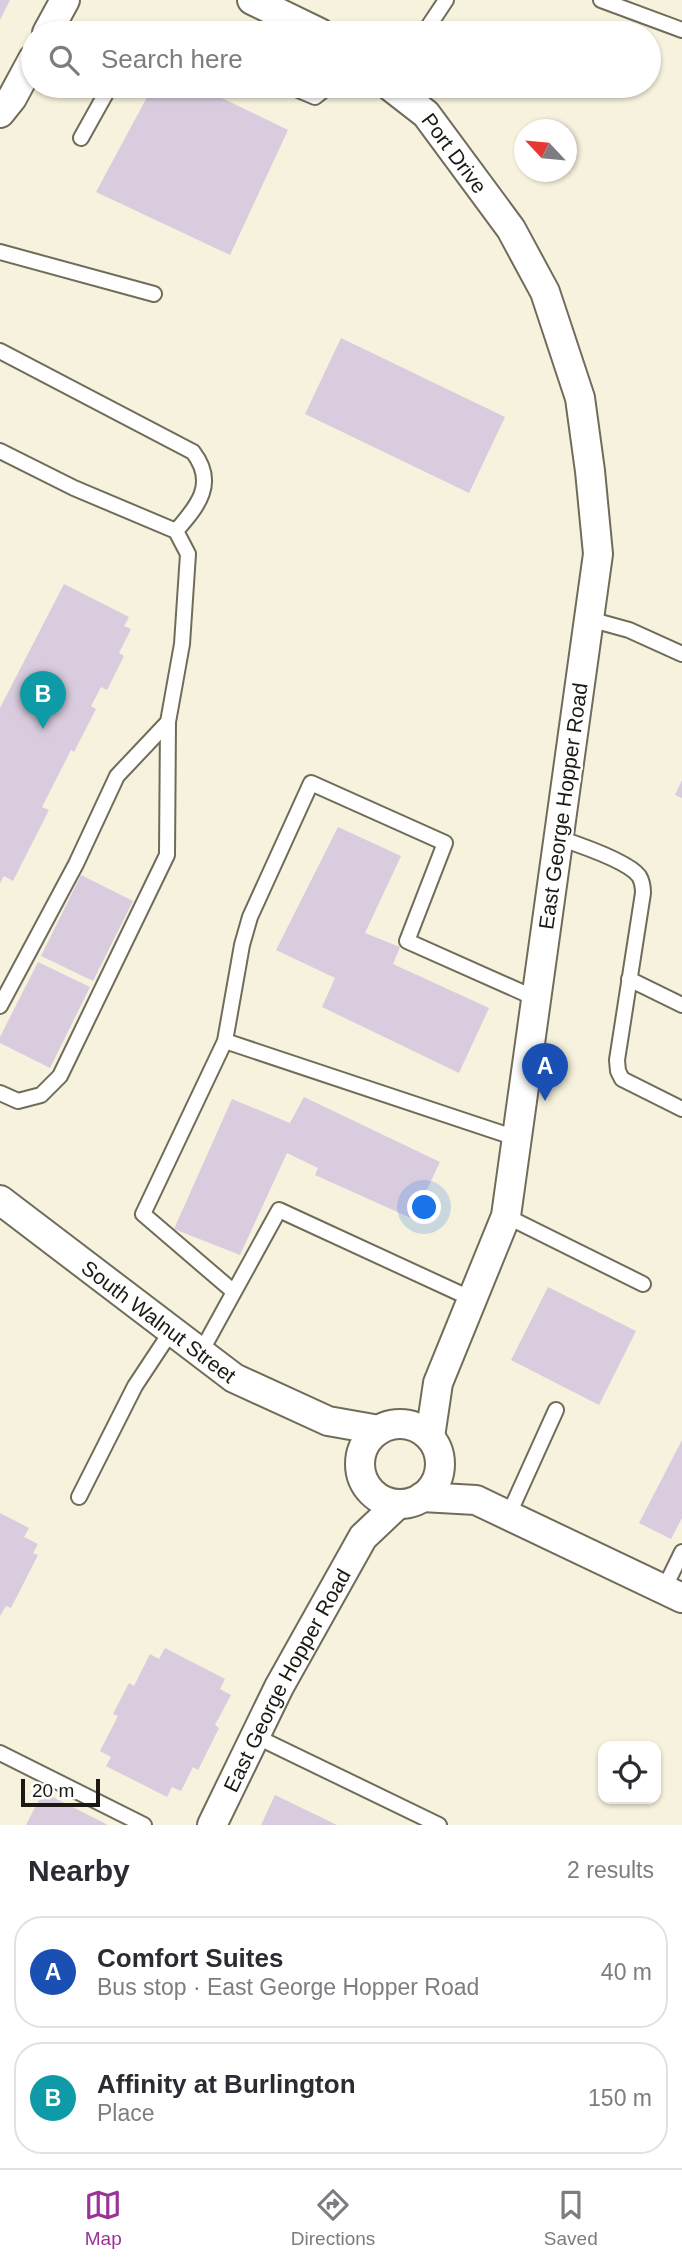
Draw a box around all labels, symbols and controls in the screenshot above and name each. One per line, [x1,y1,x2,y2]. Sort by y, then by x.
search box [21,21,661,98]
icon: search [45,41,83,79]
text: Search here [101,44,243,74]
street label: Port Drive [418,109,492,197]
north arrow [514,119,577,182]
pin: B [20,671,66,729]
street label: East George Hopper Road [534,681,592,931]
pin: A [522,1043,568,1101]
your location [407,1190,441,1224]
street label: South Walnut Street [78,1255,241,1387]
street label: East George Hopper Road [219,1564,355,1795]
map controls [598,1741,661,1804]
button: locate [598,1741,661,1804]
scale bar [21,1776,100,1808]
text: 20 m [32,1780,74,1801]
text: Nearby [28,1854,130,1887]
text: 2 results [567,1857,654,1883]
text: Comfort Suites [97,1943,283,1973]
text: A [45,1959,61,1985]
text: 40 m [601,1959,652,1985]
text: Bus stop · East George Hopper Road [97,1974,479,2000]
text: Affinity at Burlington [97,2069,356,2099]
text: B [45,2085,61,2111]
text: 150 m [588,2085,652,2111]
text: Place [97,2100,155,2126]
tab: Map [84,2186,122,2250]
tab: Directions [291,2186,375,2250]
tab: Saved [544,2186,598,2250]

